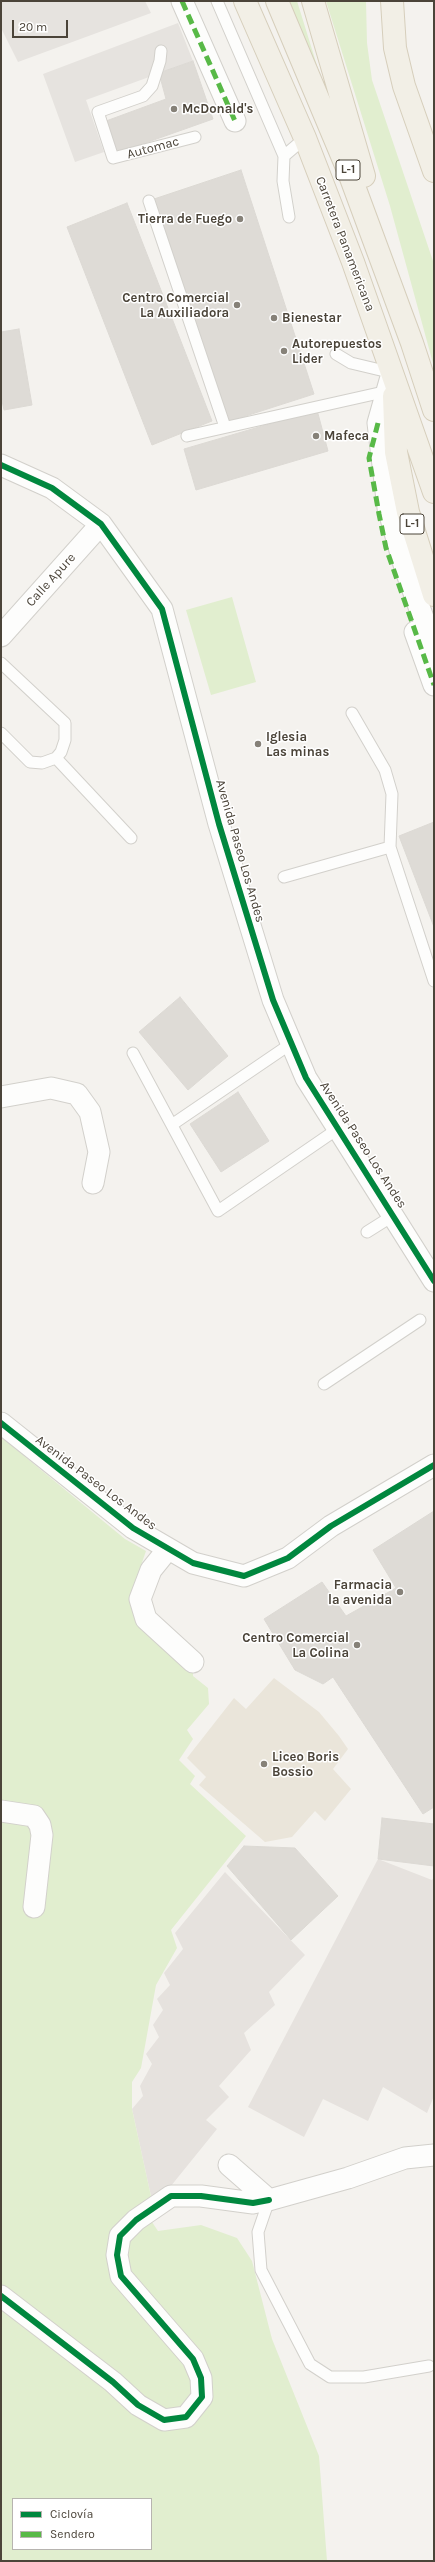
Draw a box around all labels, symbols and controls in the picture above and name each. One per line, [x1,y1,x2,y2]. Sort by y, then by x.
scale bar [14,12,70,38]
text: 20 m [19,20,47,34]
place label: McDonald's [182,101,253,117]
marker: McDonald's [169,104,179,114]
street label: Automac [125,134,181,162]
road number: L-1 [336,160,360,180]
street label: Carretera Panamericana [312,174,378,314]
place label: Tierra de Fuego [138,211,232,227]
marker: Tierra de Fuego [235,214,245,224]
place label: Centro Comercial La Auxiliadora [122,290,229,321]
marker: Centro Comercial La Auxiliadora [232,300,242,310]
place label: Bienestar [282,310,341,326]
marker: Bienestar [269,313,279,323]
place label: Autorepuestos Lider [292,336,382,367]
marker: Autorepuestos Lider [279,346,289,356]
place label: Mafeca [324,428,369,444]
marker: Mafeca [311,431,321,441]
road number: L-1 [400,514,424,534]
street label: Calle Apure [23,550,79,610]
place label: Iglesia Las minas [266,729,329,760]
marker: Iglesia Las minas [253,739,263,749]
street label: Avenida Paseo Los Andes [212,778,268,924]
street label: Avenida Paseo Los Andes [316,1079,410,1211]
street label: Avenida Paseo Los Andes [32,1432,160,1534]
place label: Farmacia la avenida [328,1577,392,1608]
marker: Farmacia la avenida [395,1587,405,1597]
place label: Centro Comercial La Colina [242,1630,349,1661]
marker: Centro Comercial La Colina [352,1640,362,1650]
place label: Liceo Boris Bossio [272,1749,339,1780]
marker: Liceo Boris Bossio [259,1759,269,1769]
legend [12,2498,152,2550]
text: Ciclovía [50,2507,93,2521]
text: Sendero [50,2527,95,2541]

